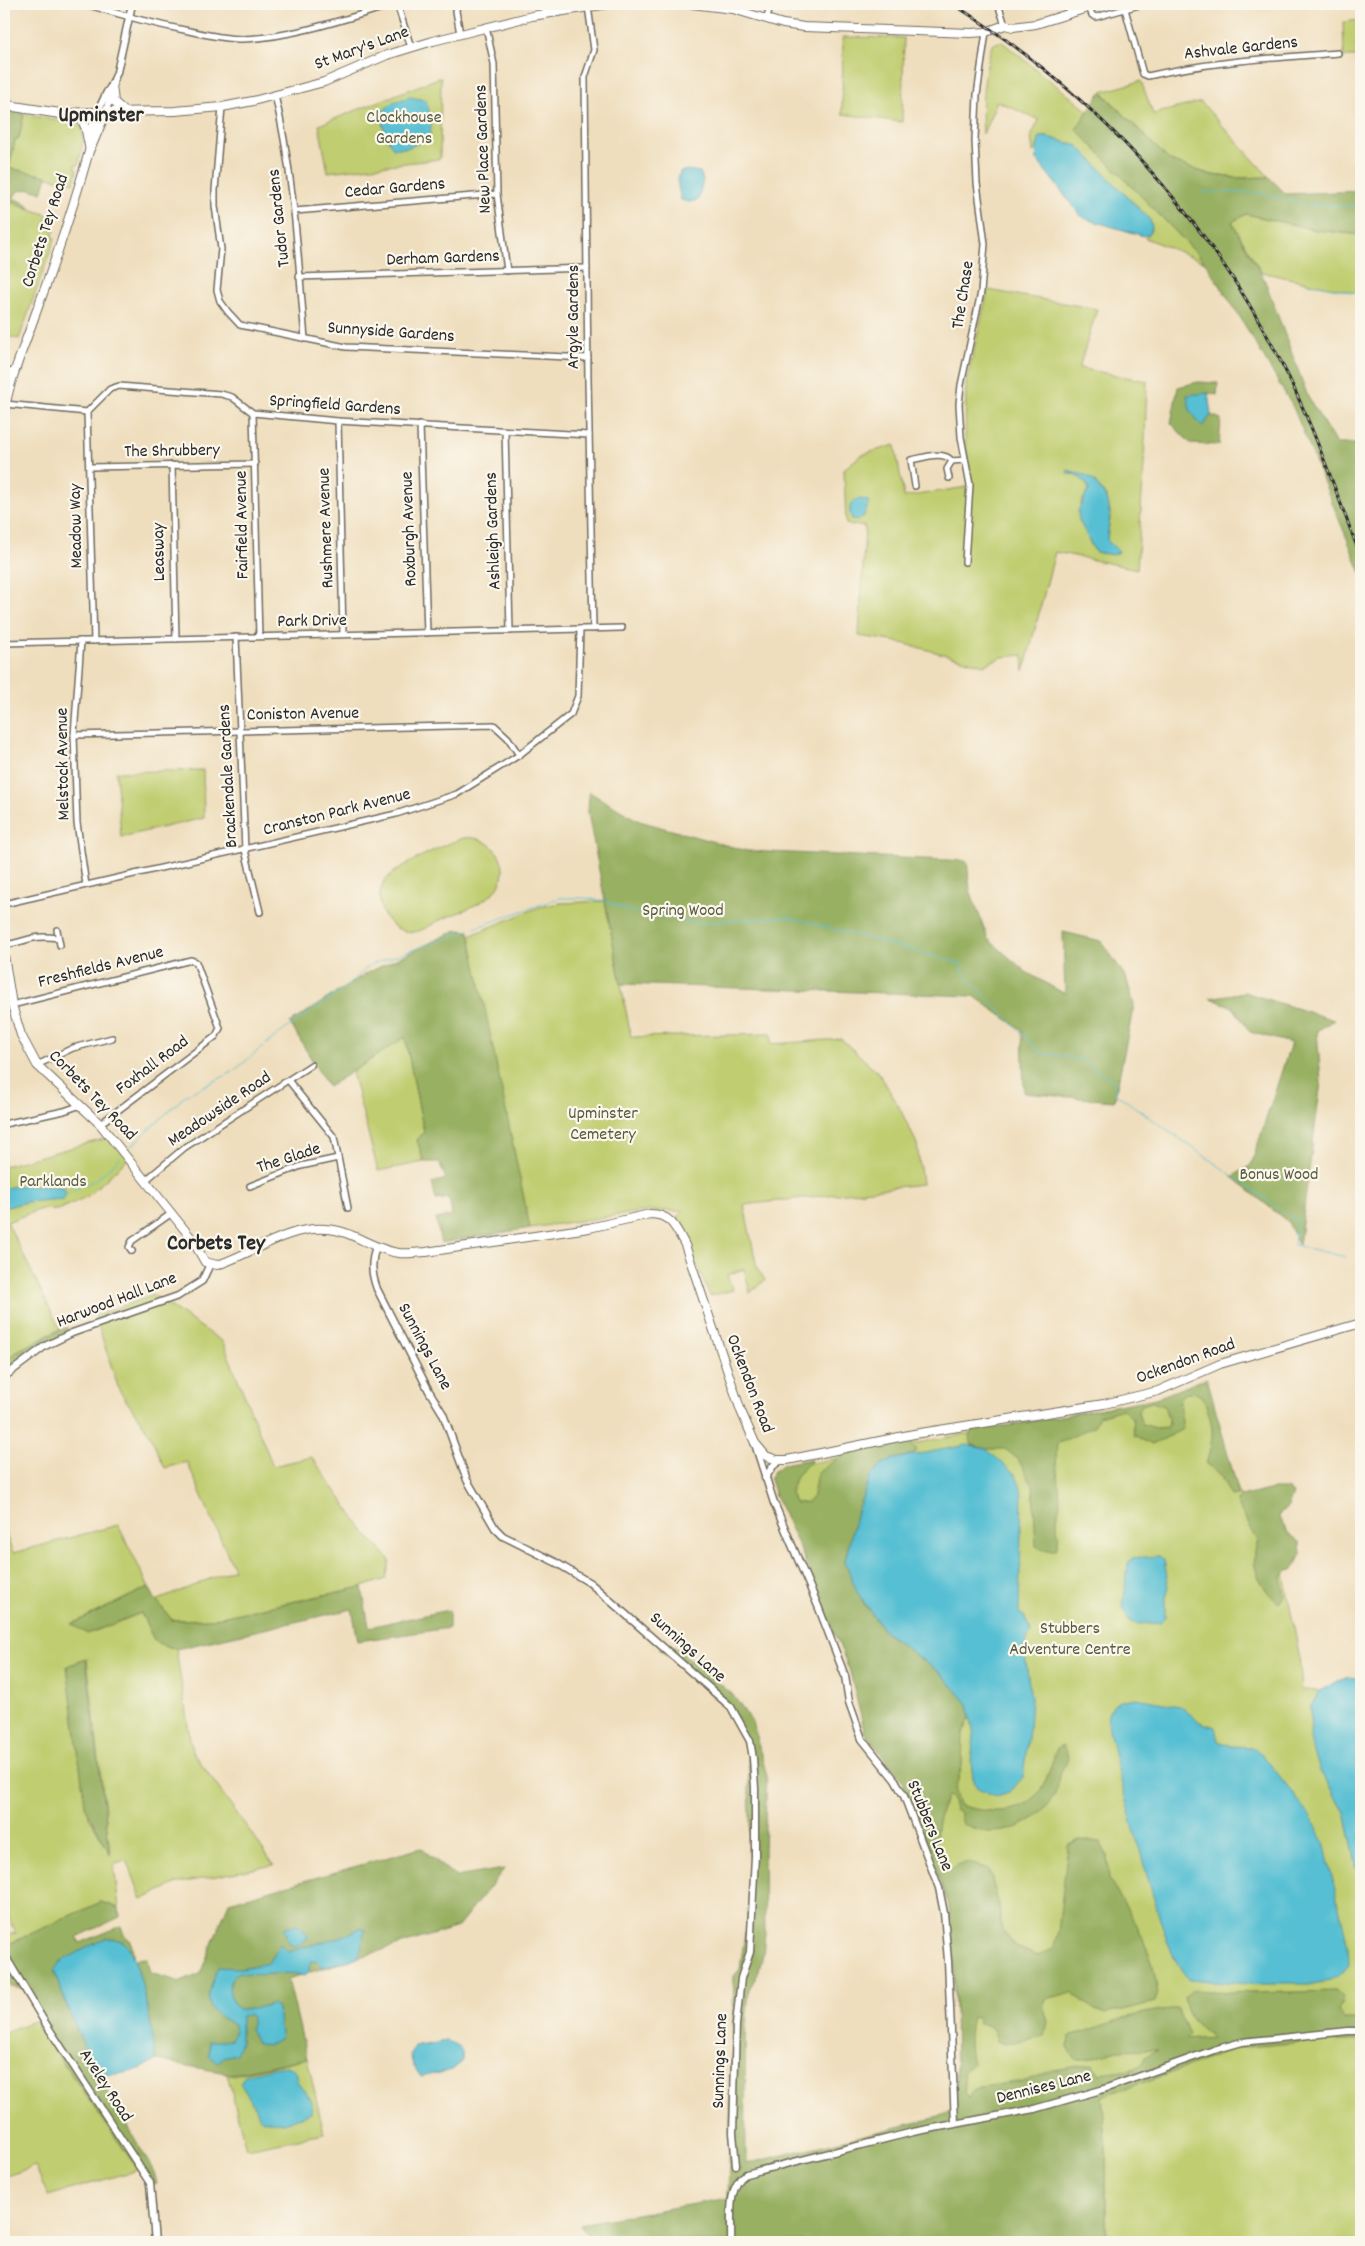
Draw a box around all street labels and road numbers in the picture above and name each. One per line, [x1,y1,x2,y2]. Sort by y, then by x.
street label: St Mary's Lane [311,20,413,78]
street label: Ashvale Gardens [1183,31,1299,67]
street label: New Place Gardens [469,84,499,214]
street label: Tudor Gardens [262,168,298,268]
street label: Corbets Tey Road [16,171,76,291]
street label: Cedar Gardens [344,172,446,206]
street label: Derham Gardens [386,245,500,273]
street label: The Chase [946,259,982,331]
street label: Argyle Gardens [562,265,587,369]
street label: Sunnyside Gardens [327,316,455,350]
street label: Springfield Gardens [268,389,402,423]
street label: The Shrubbery [124,439,221,465]
street label: Rushmere Avenue [312,467,342,589]
street label: Fairfield Avenue [230,470,256,580]
street label: Roxburgh Avenue [395,471,425,587]
street label: Ashleigh Gardens [479,472,509,590]
street label: Meadow Way [64,483,90,569]
street label: Leasway [147,522,173,582]
street label: Park Drive [277,609,347,635]
street label: Coniston Avenue [247,702,359,728]
street label: Brackendale Gardens [213,703,245,849]
street label: Melstock Avenue [51,707,77,821]
street label: Cranston Park Avenue [261,783,413,843]
street label: Freshfields Avenue [36,940,166,996]
street label: Foxhall Road [111,1030,195,1102]
street label: Corbets Tey Road [42,1045,142,1147]
street label: Meadowside Road [163,1066,277,1154]
street label: The Glade [254,1137,324,1181]
street label: Harwood Hall Lane [53,1267,181,1335]
street label: Sunnings Lane [391,1299,458,1395]
street label: Ockendon Road [719,1331,779,1437]
street label: Ockendon Road [1133,1333,1239,1391]
street label: Sunnings Lane [643,1607,731,1689]
street label: Stubbers Lane [899,1777,959,1875]
street label: Sunnings Lane [707,2013,735,2109]
street label: Aveley Road [72,2045,138,2127]
street label: Dennises Lane [994,2064,1094,2112]

